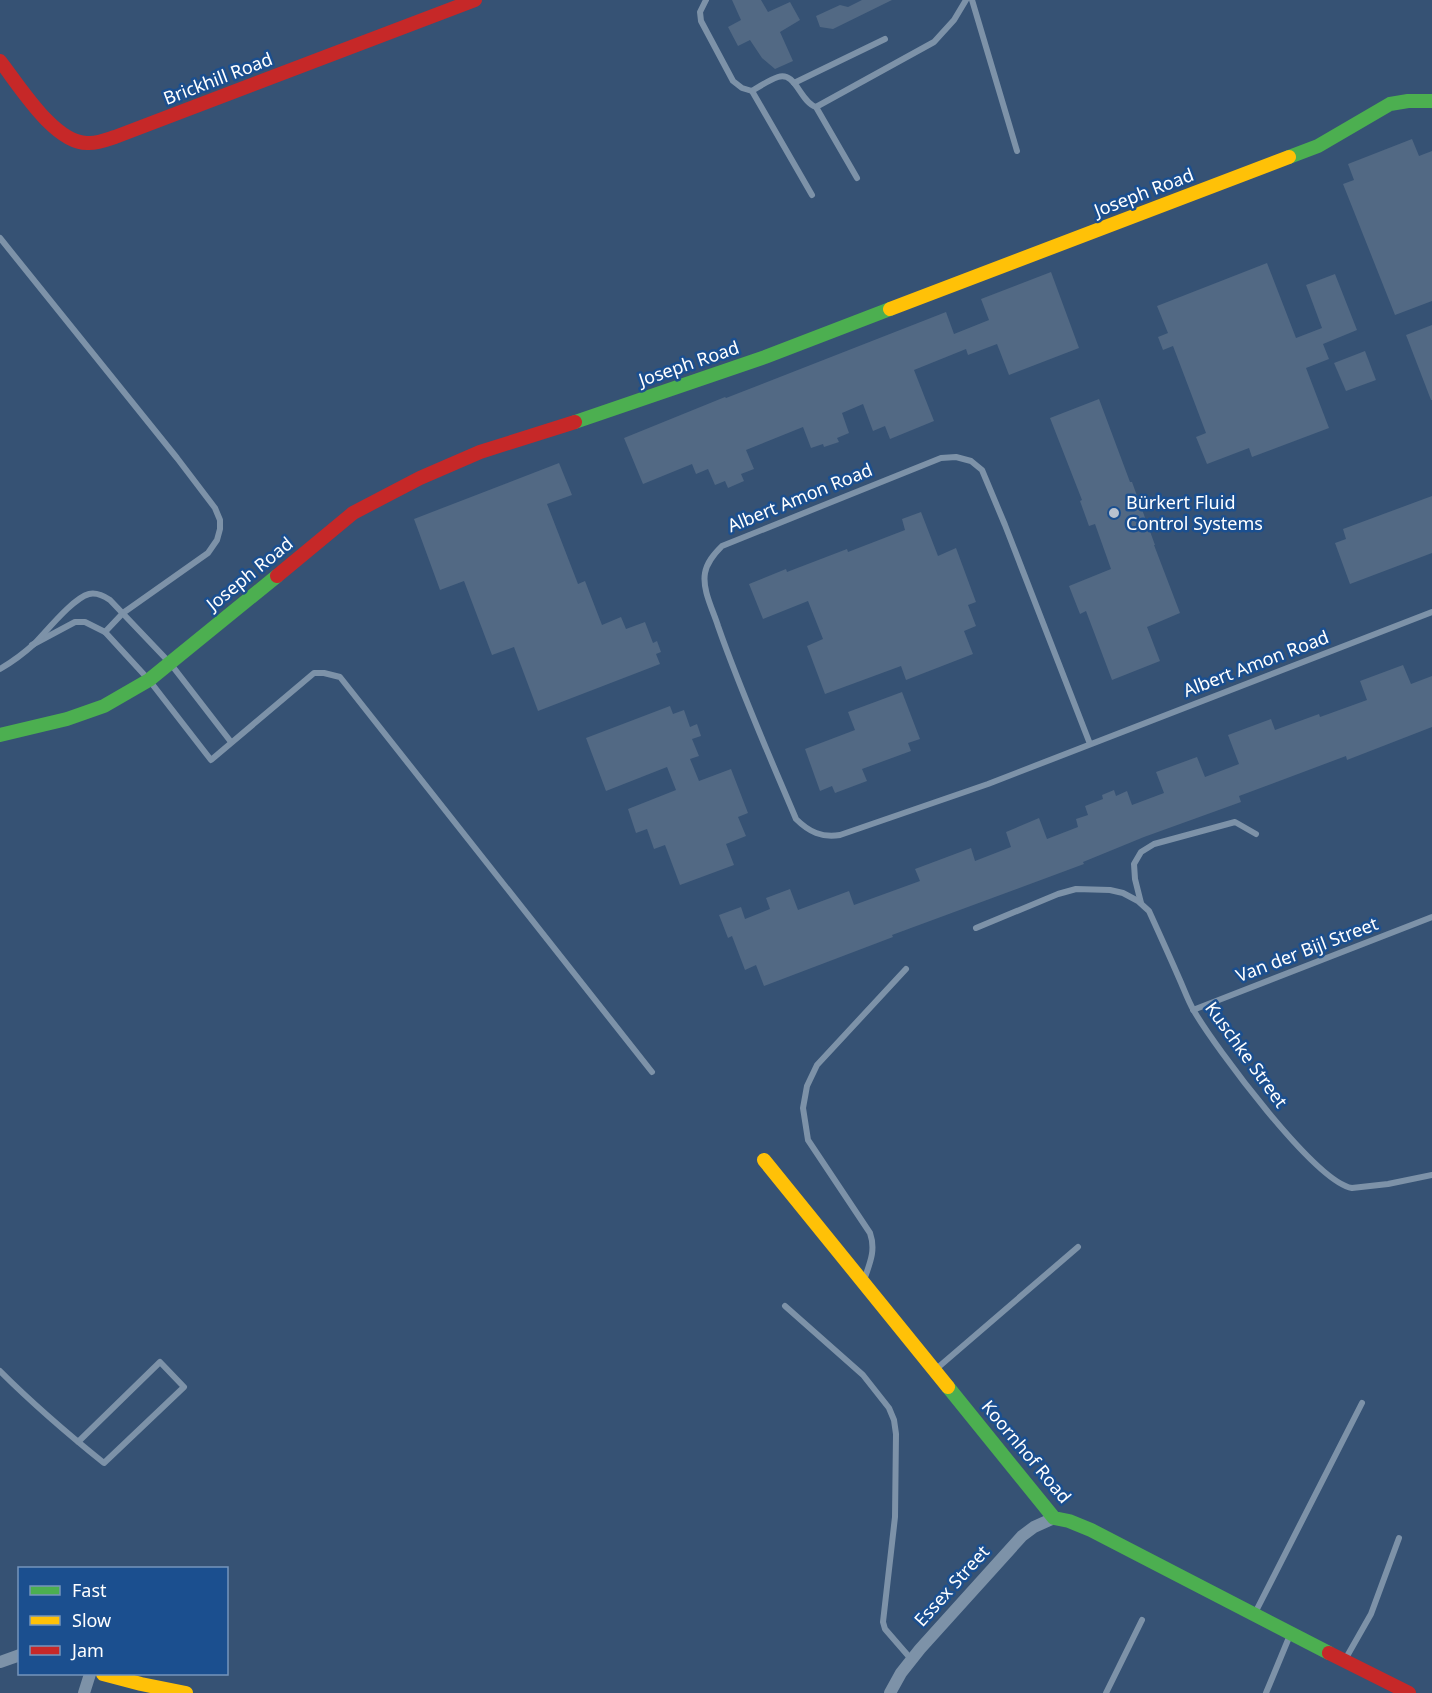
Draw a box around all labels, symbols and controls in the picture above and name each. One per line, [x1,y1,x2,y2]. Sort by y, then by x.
street label: Brickhill Road [160,46,276,110]
street label: Joseph Road [1089,162,1197,223]
street label: Joseph Road [633,335,742,392]
street label: Albert Amon Road [724,457,876,537]
place label: Bürkert Fluid Control Systems [1126,490,1263,535]
marker: Bürkert Fluid Control Systems [1107,506,1121,520]
street label: Joseph Road [200,531,298,617]
street label: Albert Amon Road [1179,624,1332,702]
street label: Van der Bijl Street [1232,911,1382,987]
street label: Kuschke Street [1200,997,1294,1113]
street label: Koornhof Road [977,1395,1077,1508]
street label: Essex Street [908,1539,994,1631]
legend [18,1567,228,1675]
text: Fast [72,1578,107,1602]
text: Slow [72,1608,111,1632]
text: Jam [70,1638,104,1662]

